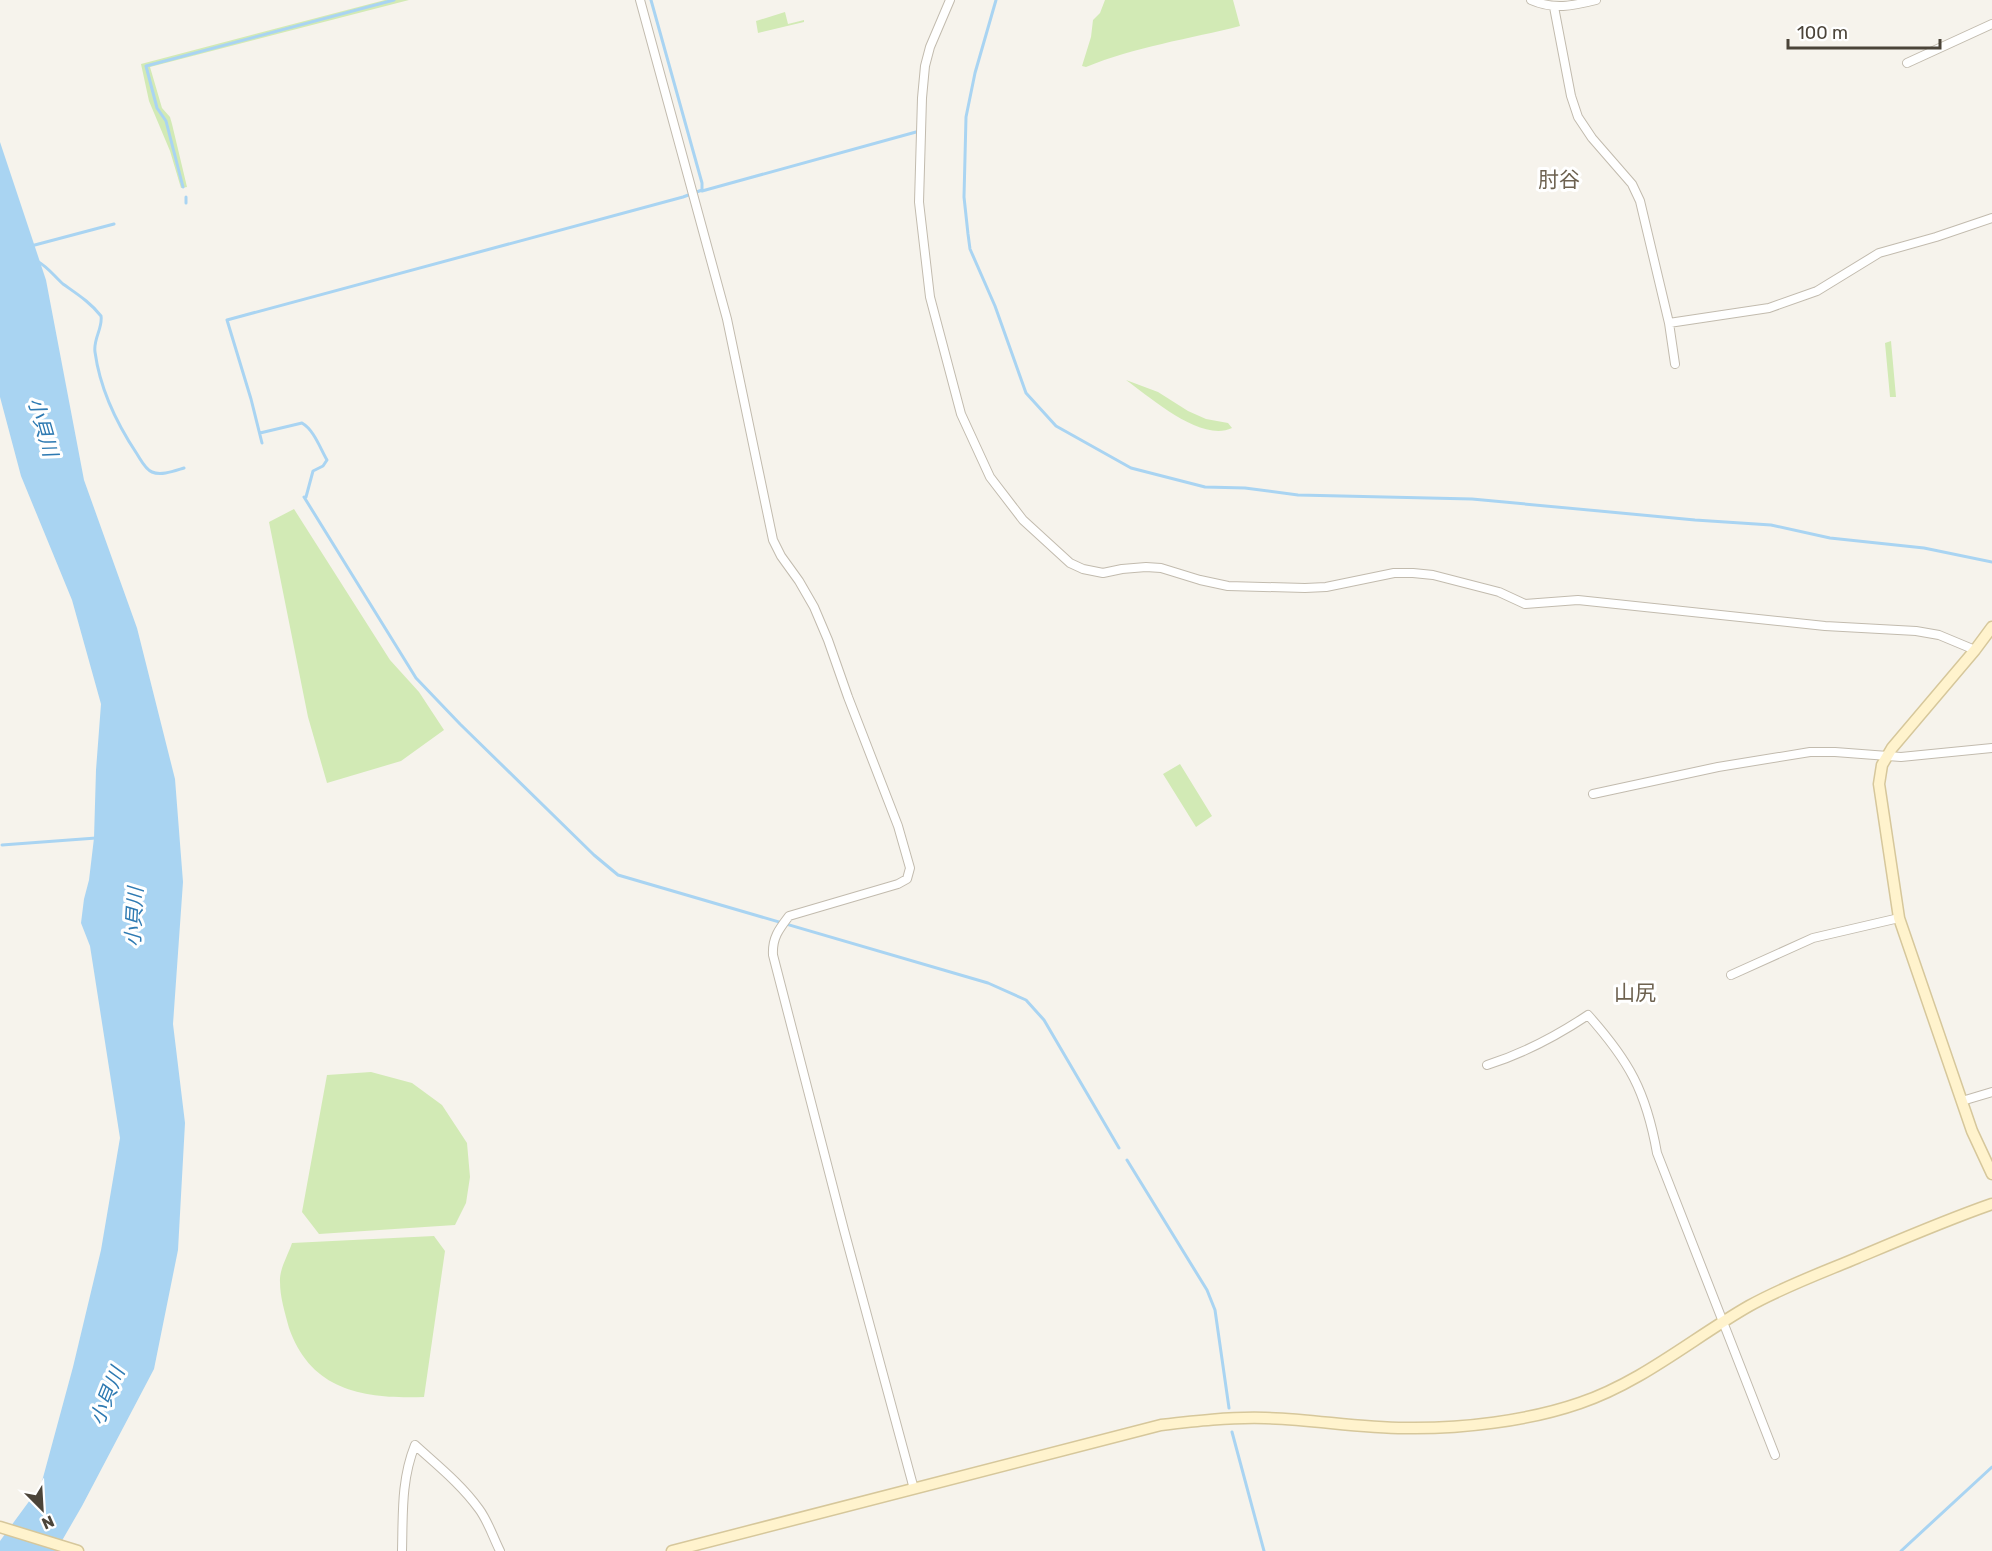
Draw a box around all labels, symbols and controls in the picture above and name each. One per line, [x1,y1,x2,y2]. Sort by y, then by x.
scale bar [1788,12,1940,50]
text: 100 m [1797,22,1848,44]
district label: 肘谷 [1538,167,1580,192]
water label: 小貝川 [23,395,63,461]
water label: 小貝川 [120,884,148,948]
district label: 山尻 [1614,980,1656,1005]
water label: 小貝川 [85,1362,130,1428]
north arrow [12,1479,72,1539]
text: N [39,1511,57,1533]

